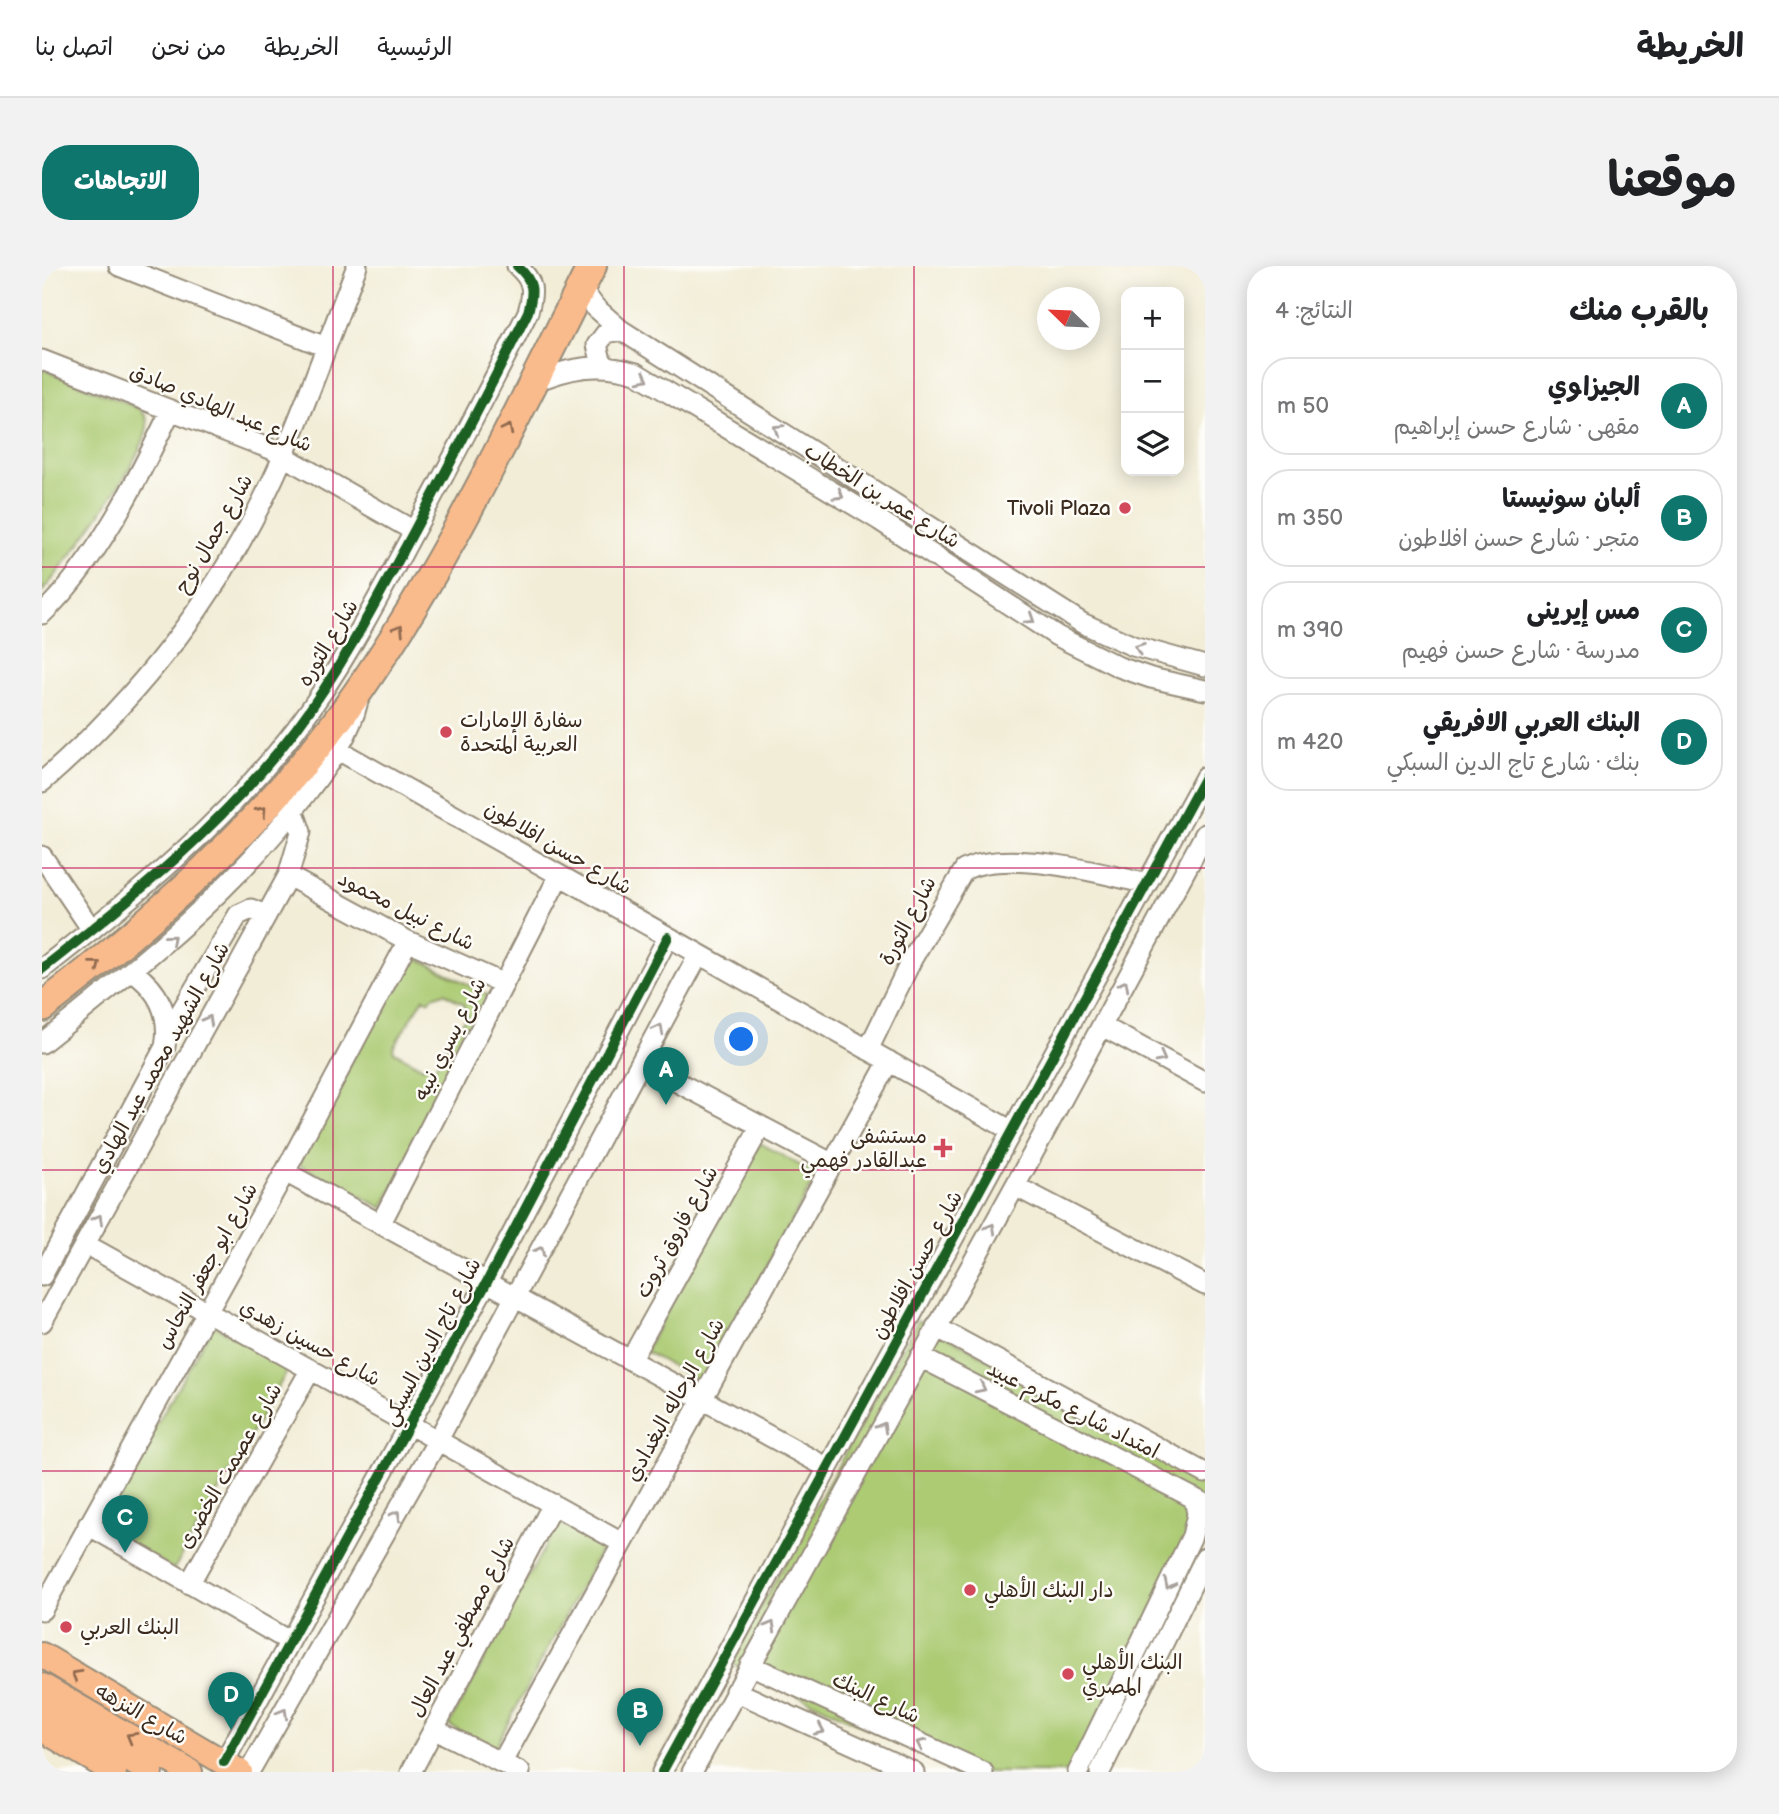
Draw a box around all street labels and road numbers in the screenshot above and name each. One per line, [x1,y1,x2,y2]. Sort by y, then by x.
street label: شارع عبد الهادي صادق [125,358,316,459]
street label: شارع عمر بن الخطاب [798,438,964,556]
street label: شارع جمال نوح [170,470,260,599]
street label: شارع الثوره [292,595,365,692]
street label: شارع حسن افلاطون [479,796,636,902]
street label: شارع نبيل محمود [333,866,478,958]
street label: شارع الثورة [874,872,944,971]
street label: شارع الشهيد محمد عبد الهادي [87,938,237,1179]
street label: شارع يسري نبيه [408,973,493,1106]
street label: شارع فاروق ثروت [630,1162,725,1303]
street label: شارع ابو جعفر النحاس [151,1179,265,1354]
street label: شارع حسن افلاطون [866,1186,970,1345]
street label: شارع تاج الدين السبكي [377,1254,492,1433]
street label: شارع حسين زهدي [234,1294,385,1394]
street label: شارع الرحاله البغدادي [620,1314,732,1487]
street label: امتداد شارع مكرم عبيد [981,1356,1163,1467]
street label: شارع عصمت الخضرى [172,1379,289,1554]
street label: شارع مصطفي عبد العال [404,1532,525,1724]
street label: شارع البنك [827,1667,924,1731]
street label: شارع النزهه [89,1678,192,1752]

